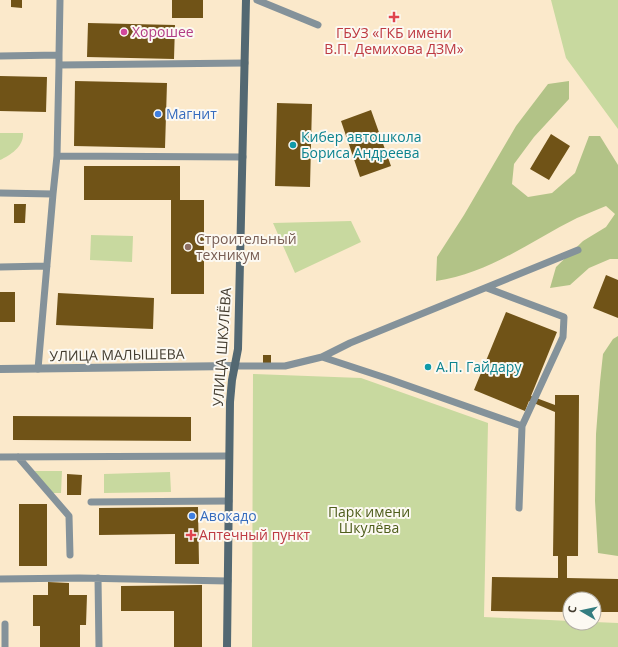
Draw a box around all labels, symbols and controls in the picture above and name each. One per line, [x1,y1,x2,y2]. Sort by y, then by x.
marker: ГБУЗ «ГКБ имени В.П. Демихова ДЗМ» [388,11,400,23]
place label: Хорошее [132,22,194,41]
place label: ГБУЗ «ГКБ имени В.П. Демихова ДЗМ» [324,23,464,58]
marker: Хорошее [119,27,129,37]
place label: Магнит [166,104,217,123]
marker: Магнит [153,109,163,119]
place label: Кибер автошкола Бориса Андреева [301,127,422,162]
marker: Кибер автошкола Бориса Андреева [288,140,298,150]
place label: Строительный техникум [196,229,297,264]
marker: Строительный техникум [183,242,193,252]
street label: УЛИЦА ШКУЛЁВА [208,287,235,407]
street label: УЛИЦА МАЛЫШЕВА [49,344,185,365]
place label: А.П. Гайдару [436,357,522,376]
marker: А.П. Гайдару [423,362,433,372]
park label: Парк имени Шкулёва [328,502,410,537]
place label: Авокадо [200,506,257,525]
marker: Авокадо [187,511,197,521]
place label: Аптечный пункт [199,525,310,544]
marker: Аптечный пункт [186,530,196,540]
north arrow [562,591,602,631]
text: С [564,605,580,614]

